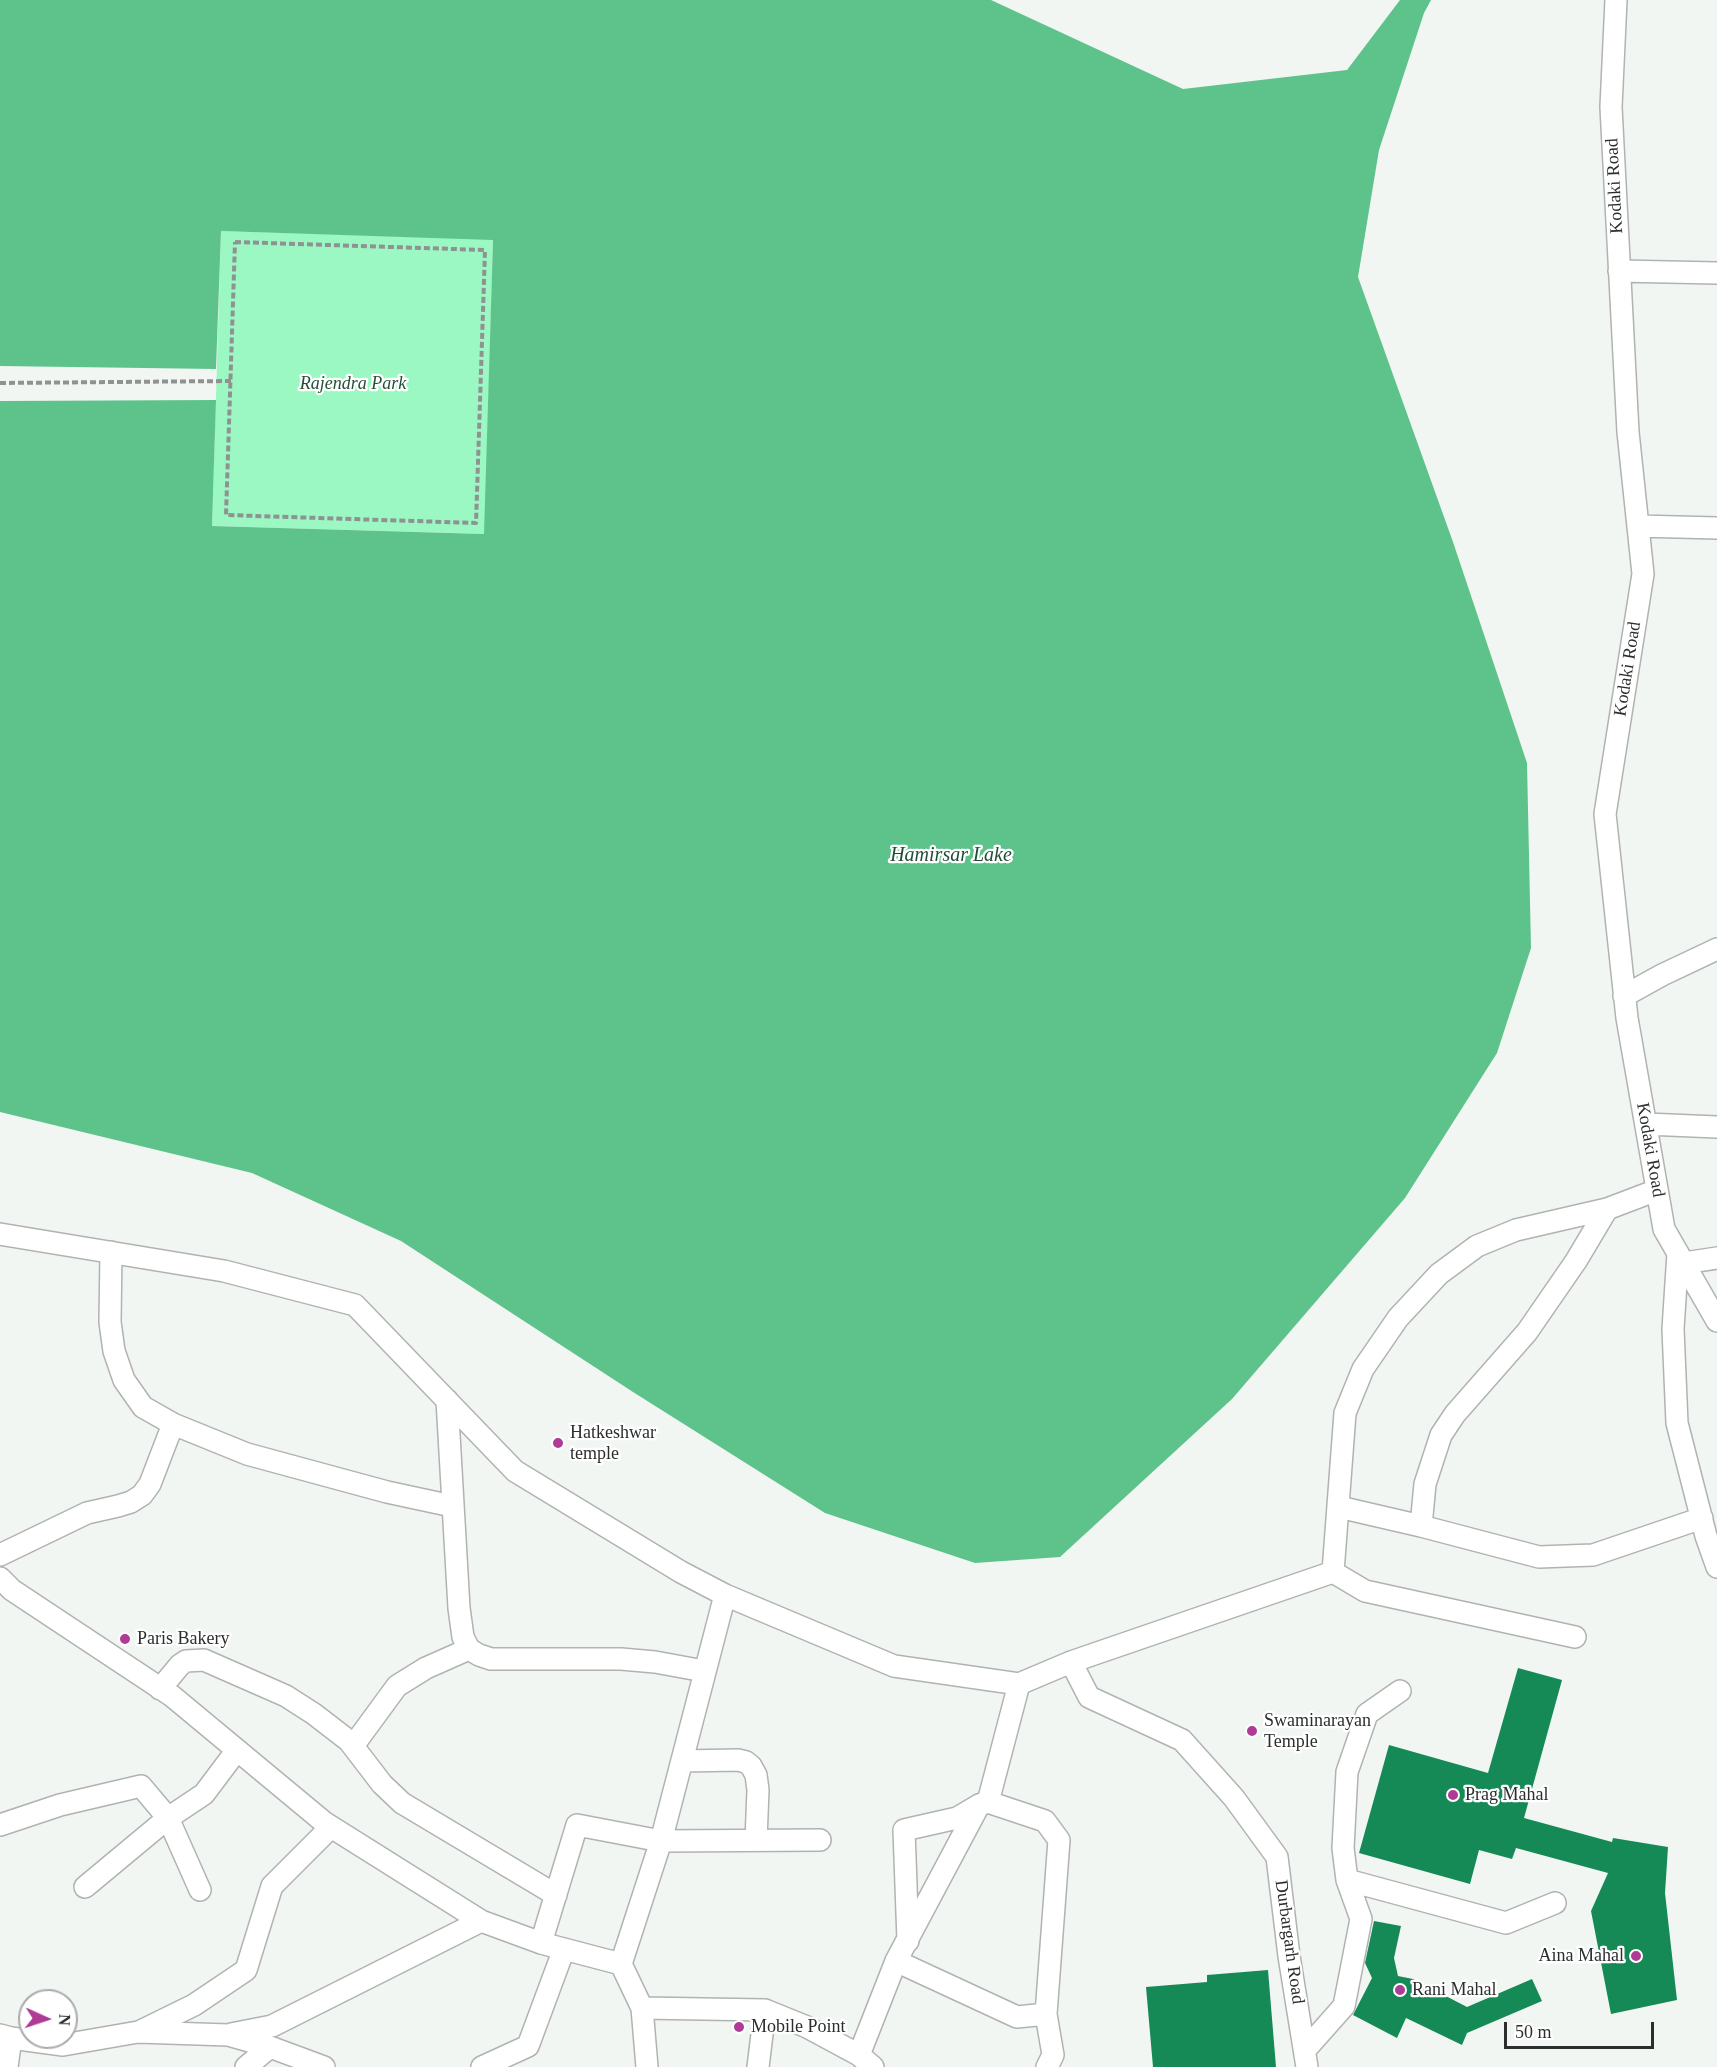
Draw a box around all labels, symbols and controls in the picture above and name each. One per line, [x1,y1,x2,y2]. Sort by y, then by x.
street label: Kodaki Road [1601,133,1629,239]
park label: Rajendra Park [294,373,412,395]
street label: Kodaki Road [1609,615,1647,723]
water label: Hamirsar Lake [883,844,1019,868]
street label: Kodaki Road [1630,1096,1670,1204]
place label: Hatkeshwar temple [570,1422,671,1464]
marker: Hatkeshwar temple [551,1436,565,1450]
place label: Paris Bakery [137,1628,242,1650]
marker: Paris Bakery [118,1632,132,1646]
place label: Swaminarayan Temple [1264,1710,1388,1752]
marker: Swaminarayan Temple [1245,1724,1259,1738]
place label: Prag Mahal [1465,1784,1561,1806]
marker: Prag Mahal [1446,1788,1460,1802]
street label: Durbargarh Road [1268,1867,1310,2017]
place label: Aina Mahal [1530,1945,1624,1967]
marker: Aina Mahal [1629,1949,1643,1963]
place label: Rani Mahal [1412,1979,1506,2001]
marker: Rani Mahal [1393,1983,1407,1997]
north arrow [18,1989,78,2049]
scale bar [1507,2010,1657,2048]
text: N [56,2014,73,2026]
place label: Mobile Point [751,2016,857,2038]
marker: Mobile Point [732,2020,746,2034]
text: 50 m [1515,2022,1552,2042]

